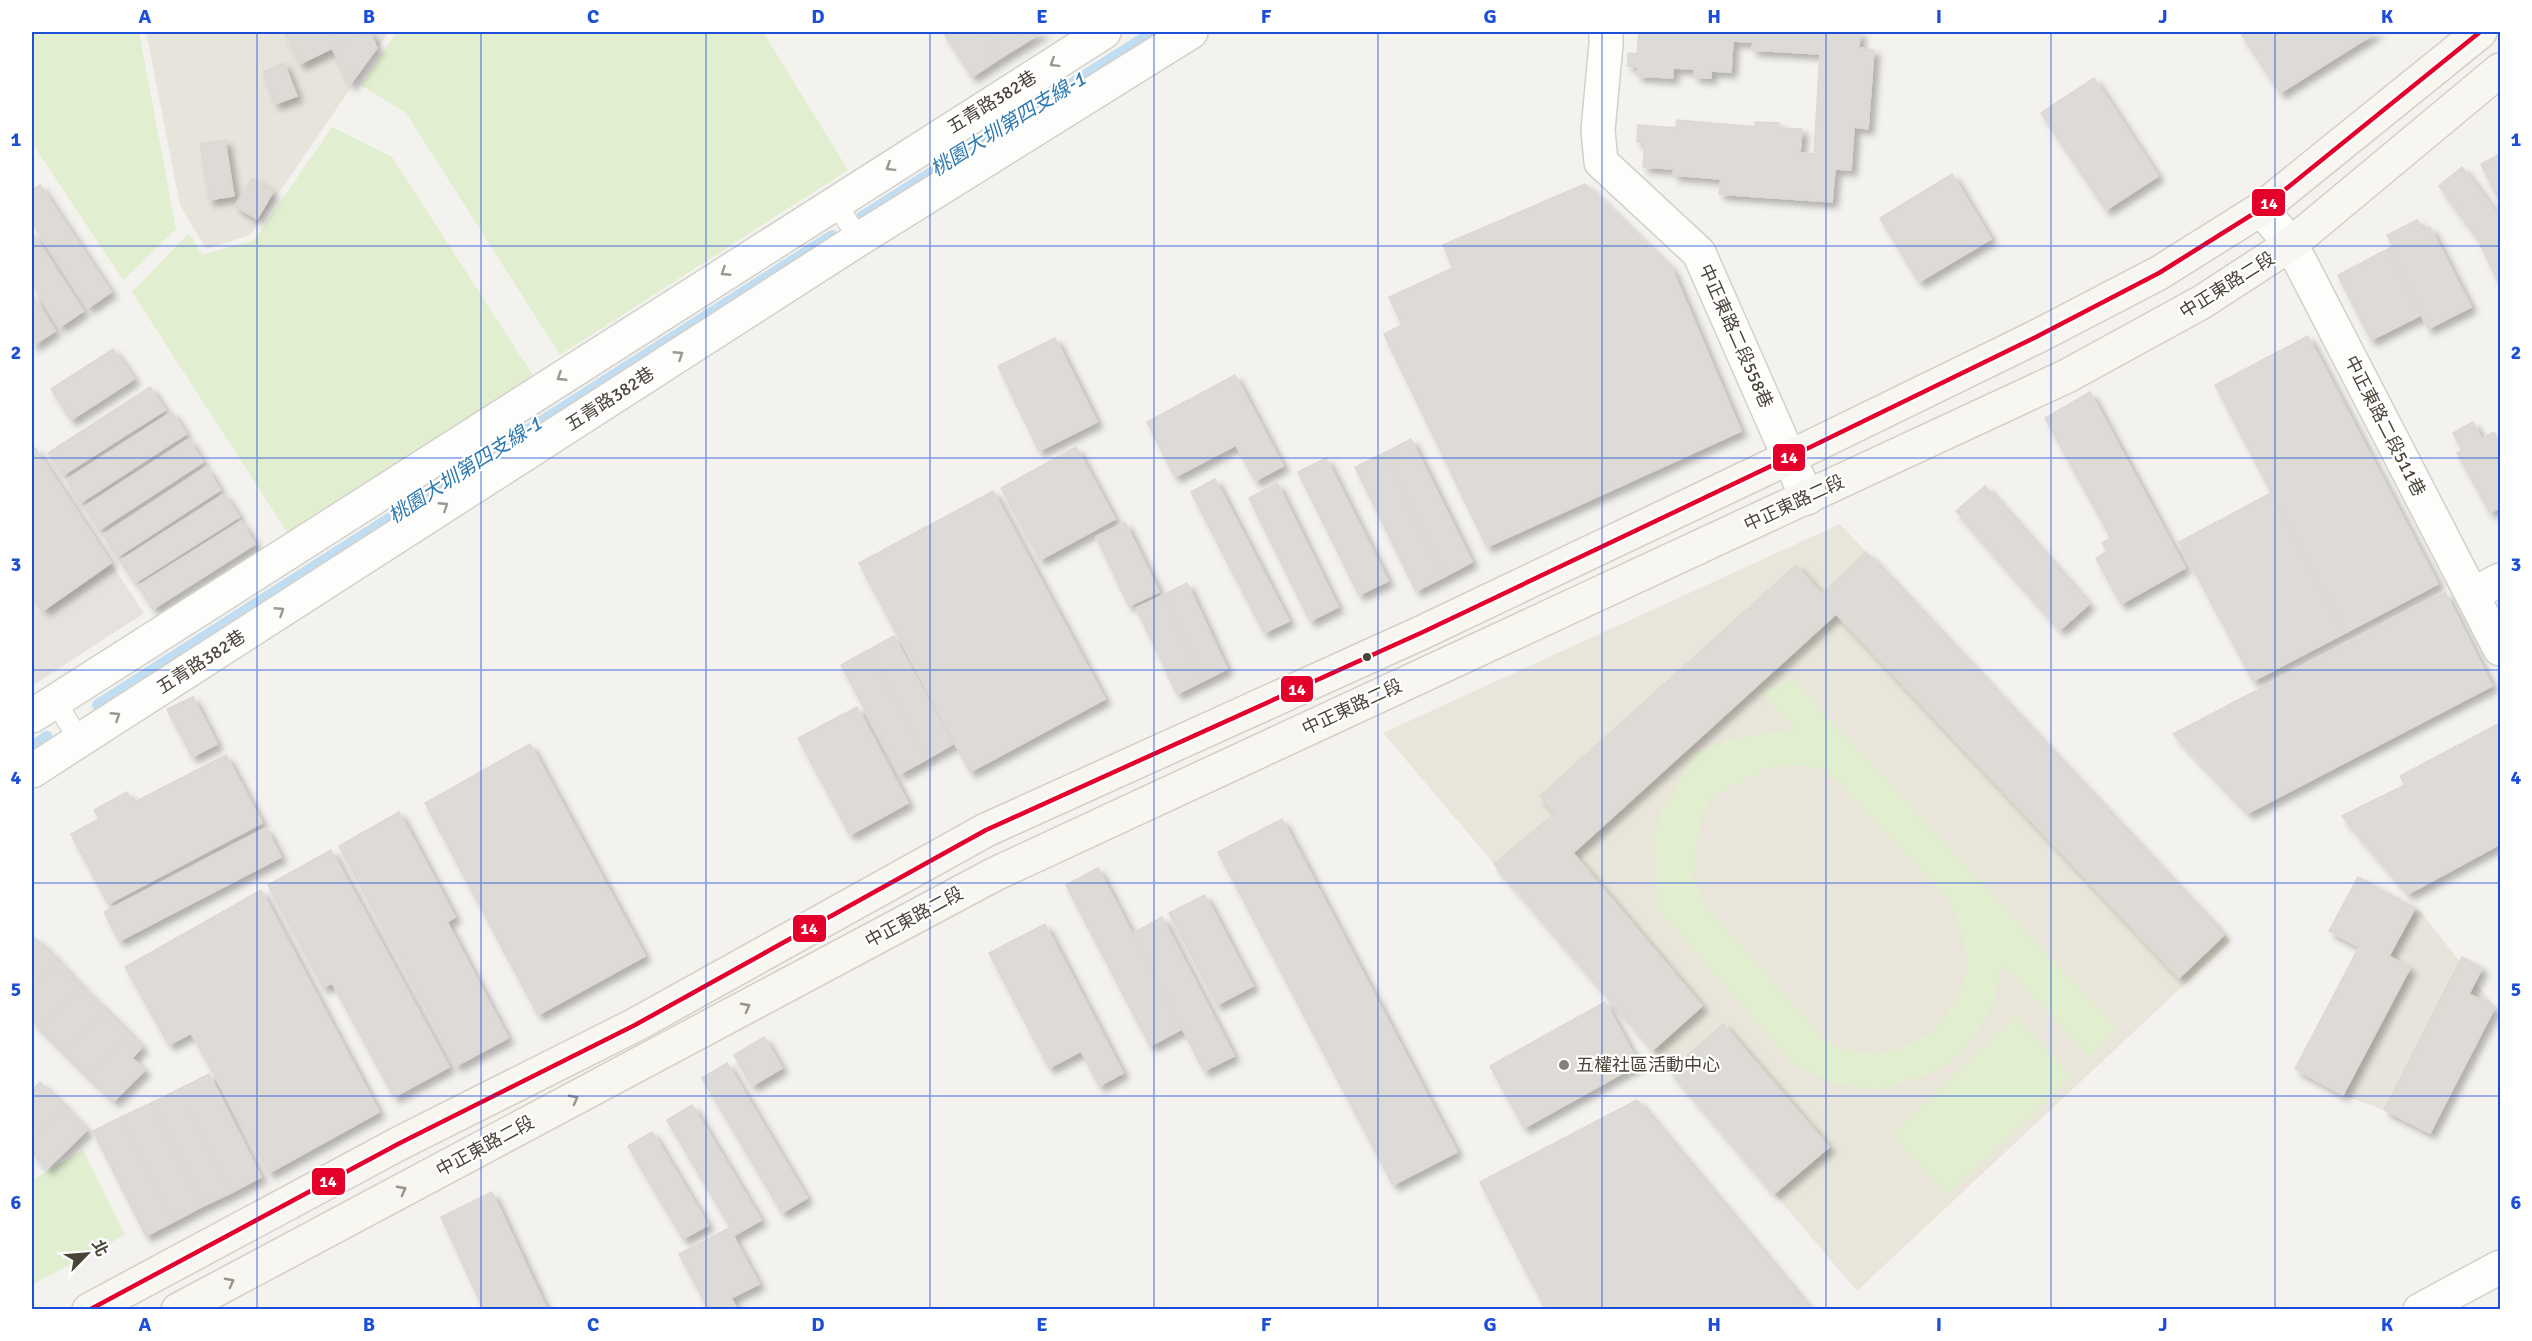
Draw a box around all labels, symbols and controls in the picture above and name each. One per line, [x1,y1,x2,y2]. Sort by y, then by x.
text: A [139,4,152,29]
text: B [363,4,375,29]
text: C [587,4,599,29]
text: D [811,4,825,29]
text: E [1036,4,1048,29]
text: F [1261,4,1272,29]
text: G [1483,4,1497,29]
text: H [1707,4,1721,29]
text: I [1936,4,1942,29]
text: J [2158,4,2168,29]
text: K [2381,4,2394,29]
one-way arrow [1050,56,1061,67]
water label: 桃園大圳第四支線-1 [926,66,1090,182]
street label: 五青路382巷 [943,66,1041,138]
text: 1 [11,127,22,152]
text: 1 [2511,127,2522,152]
one-way arrow [886,160,896,172]
line badge: 14 [2251,188,2286,217]
text: 14 [2260,194,2278,214]
street label: 中正東路二段 [2175,247,2279,323]
street label: 中正東路二段558巷 [1694,261,1778,411]
one-way arrow [721,265,732,276]
text: 2 [11,340,21,365]
text: 2 [2511,340,2521,365]
one-way arrow [672,351,683,362]
street label: 中正東路二段511巷 [2340,352,2430,500]
street label: 五青路382巷 [562,362,658,436]
one-way arrow [557,370,567,382]
water label: 桃園大圳第四支線-1 [384,411,547,529]
line badge: 14 [1772,443,1806,472]
text: 14 [1780,448,1798,468]
street label: 中正東路二段 [1740,470,1848,536]
one-way arrow [438,501,448,513]
text: 3 [11,552,21,577]
text: 3 [2511,552,2521,577]
one-way arrow [273,607,284,618]
street label: 五青路382巷 [153,625,249,699]
unlabelled marker [1361,651,1373,663]
street label: 中正東路二段 [1298,674,1406,740]
line badge: 14 [1280,675,1314,703]
text: 14 [1288,680,1306,700]
one-way arrow [109,713,120,724]
text: 4 [11,765,22,790]
text: 4 [2511,765,2522,790]
street label: 中正東路二段 [861,882,967,952]
line badge: 14 [792,914,827,943]
text: 14 [800,919,818,939]
text: 5 [11,977,21,1002]
text: 5 [2511,977,2521,1002]
one-way arrow [740,1003,750,1014]
place label: 五權社區活動中心 [1576,1054,1720,1076]
marker: 五權社區活動中心 [1557,1058,1571,1072]
one-way arrow [568,1095,578,1106]
street label: 中正東路二段 [432,1111,538,1181]
line badge: 14 [311,1167,346,1196]
text: 14 [319,1172,337,1192]
one-way arrow [396,1186,406,1197]
text: 6 [11,1190,22,1215]
text: 6 [2511,1190,2522,1215]
north arrow [57,1224,117,1284]
text: 北 [87,1237,112,1260]
one-way arrow [223,1278,234,1289]
text: A [139,1312,152,1337]
text: B [363,1312,375,1337]
text: C [587,1312,599,1337]
text: D [811,1312,825,1337]
text: E [1036,1312,1048,1337]
text: F [1261,1312,1272,1337]
text: G [1483,1312,1497,1337]
text: H [1707,1312,1721,1337]
text: I [1936,1312,1942,1337]
text: J [2158,1312,2168,1337]
text: K [2381,1312,2394,1337]

